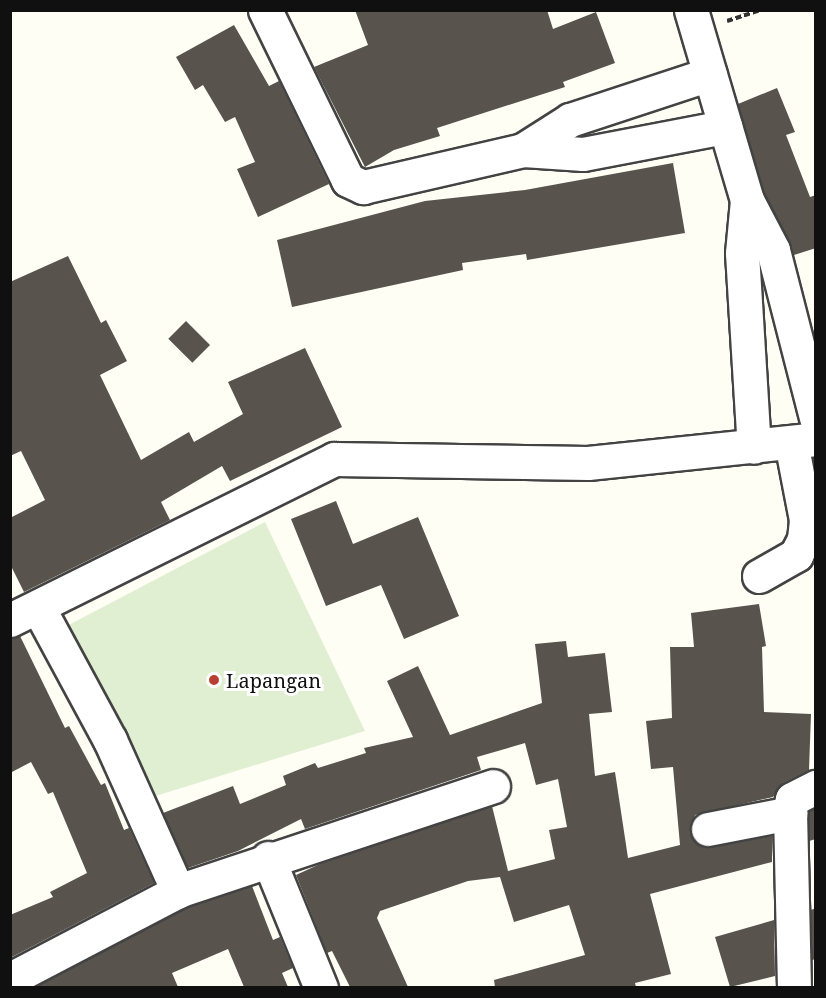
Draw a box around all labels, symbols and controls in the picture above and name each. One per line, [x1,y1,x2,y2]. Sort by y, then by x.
place label: Lapangan [226,668,321,692]
marker: Lapangan [207,673,221,687]

